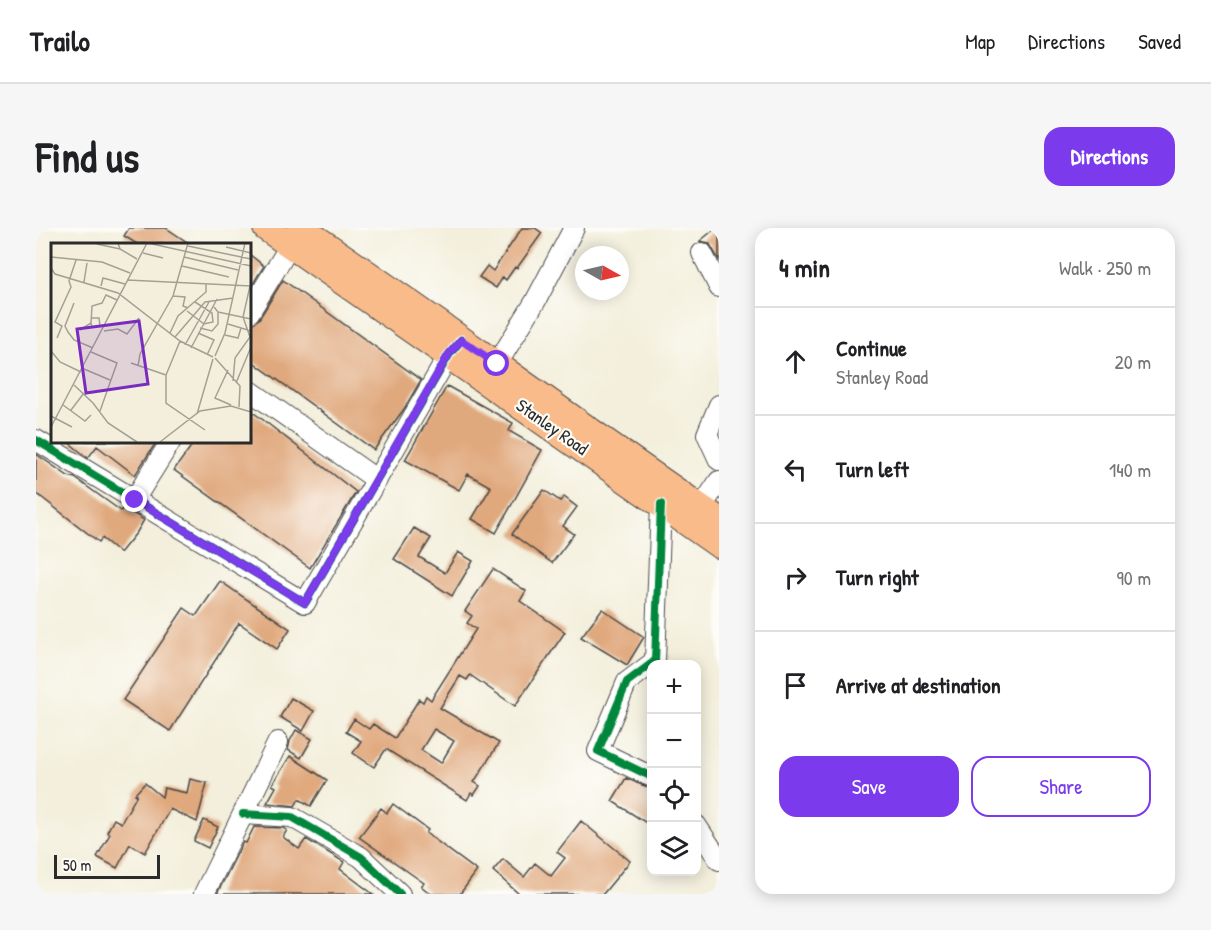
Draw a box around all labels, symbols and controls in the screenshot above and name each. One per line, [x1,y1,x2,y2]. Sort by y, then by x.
text: Trailo [30,22,90,60]
text: Map [965,27,995,56]
text: Directions [1028,27,1105,56]
text: Saved [1138,27,1181,56]
button: Directions [1044,127,1175,186]
text: Find us [36,128,139,185]
inset map [51,243,250,442]
north arrow [575,246,629,300]
text: 4 min [779,250,830,285]
text: Walk · 250 m [1059,254,1151,281]
text: Continue [836,333,907,363]
icon: ahead [779,345,812,378]
text: 20 m [1114,348,1151,375]
route start [483,350,509,376]
text: Stanley Road [836,363,928,390]
street label: Stanley Road [511,393,593,461]
icon: left [779,453,812,486]
text: Turn left [836,454,909,484]
text: 140 m [1109,456,1151,483]
route end [121,486,147,512]
icon: right [779,561,812,594]
text: Turn right [836,562,919,592]
text: 90 m [1117,564,1151,591]
map controls [647,660,701,876]
button: + [647,660,701,714]
icon: arrive [779,669,812,702]
text: Arrive at destination [836,670,1001,700]
button: − [647,714,701,768]
button: Save [779,756,959,817]
button: Share [971,756,1151,817]
button: locate [647,768,701,822]
button: layers [647,822,701,876]
scale bar [54,852,160,880]
text: 50 m [63,854,92,876]

